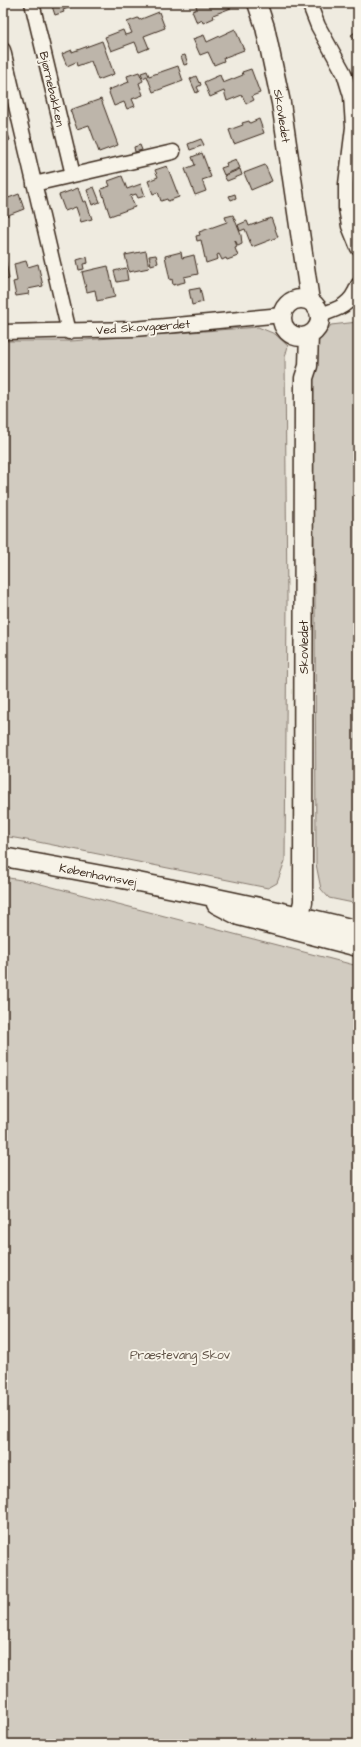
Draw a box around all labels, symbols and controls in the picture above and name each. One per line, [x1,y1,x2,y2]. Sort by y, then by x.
street label: Bjørnebakken [35,50,68,128]
street label: Skovledet [269,88,294,144]
street label: Ved Skovgærdet [95,316,191,340]
street label: Skovledet [296,620,313,674]
street label: Københavnsvej [58,860,139,891]
park label: Præstevang Skov [130,1347,231,1365]

